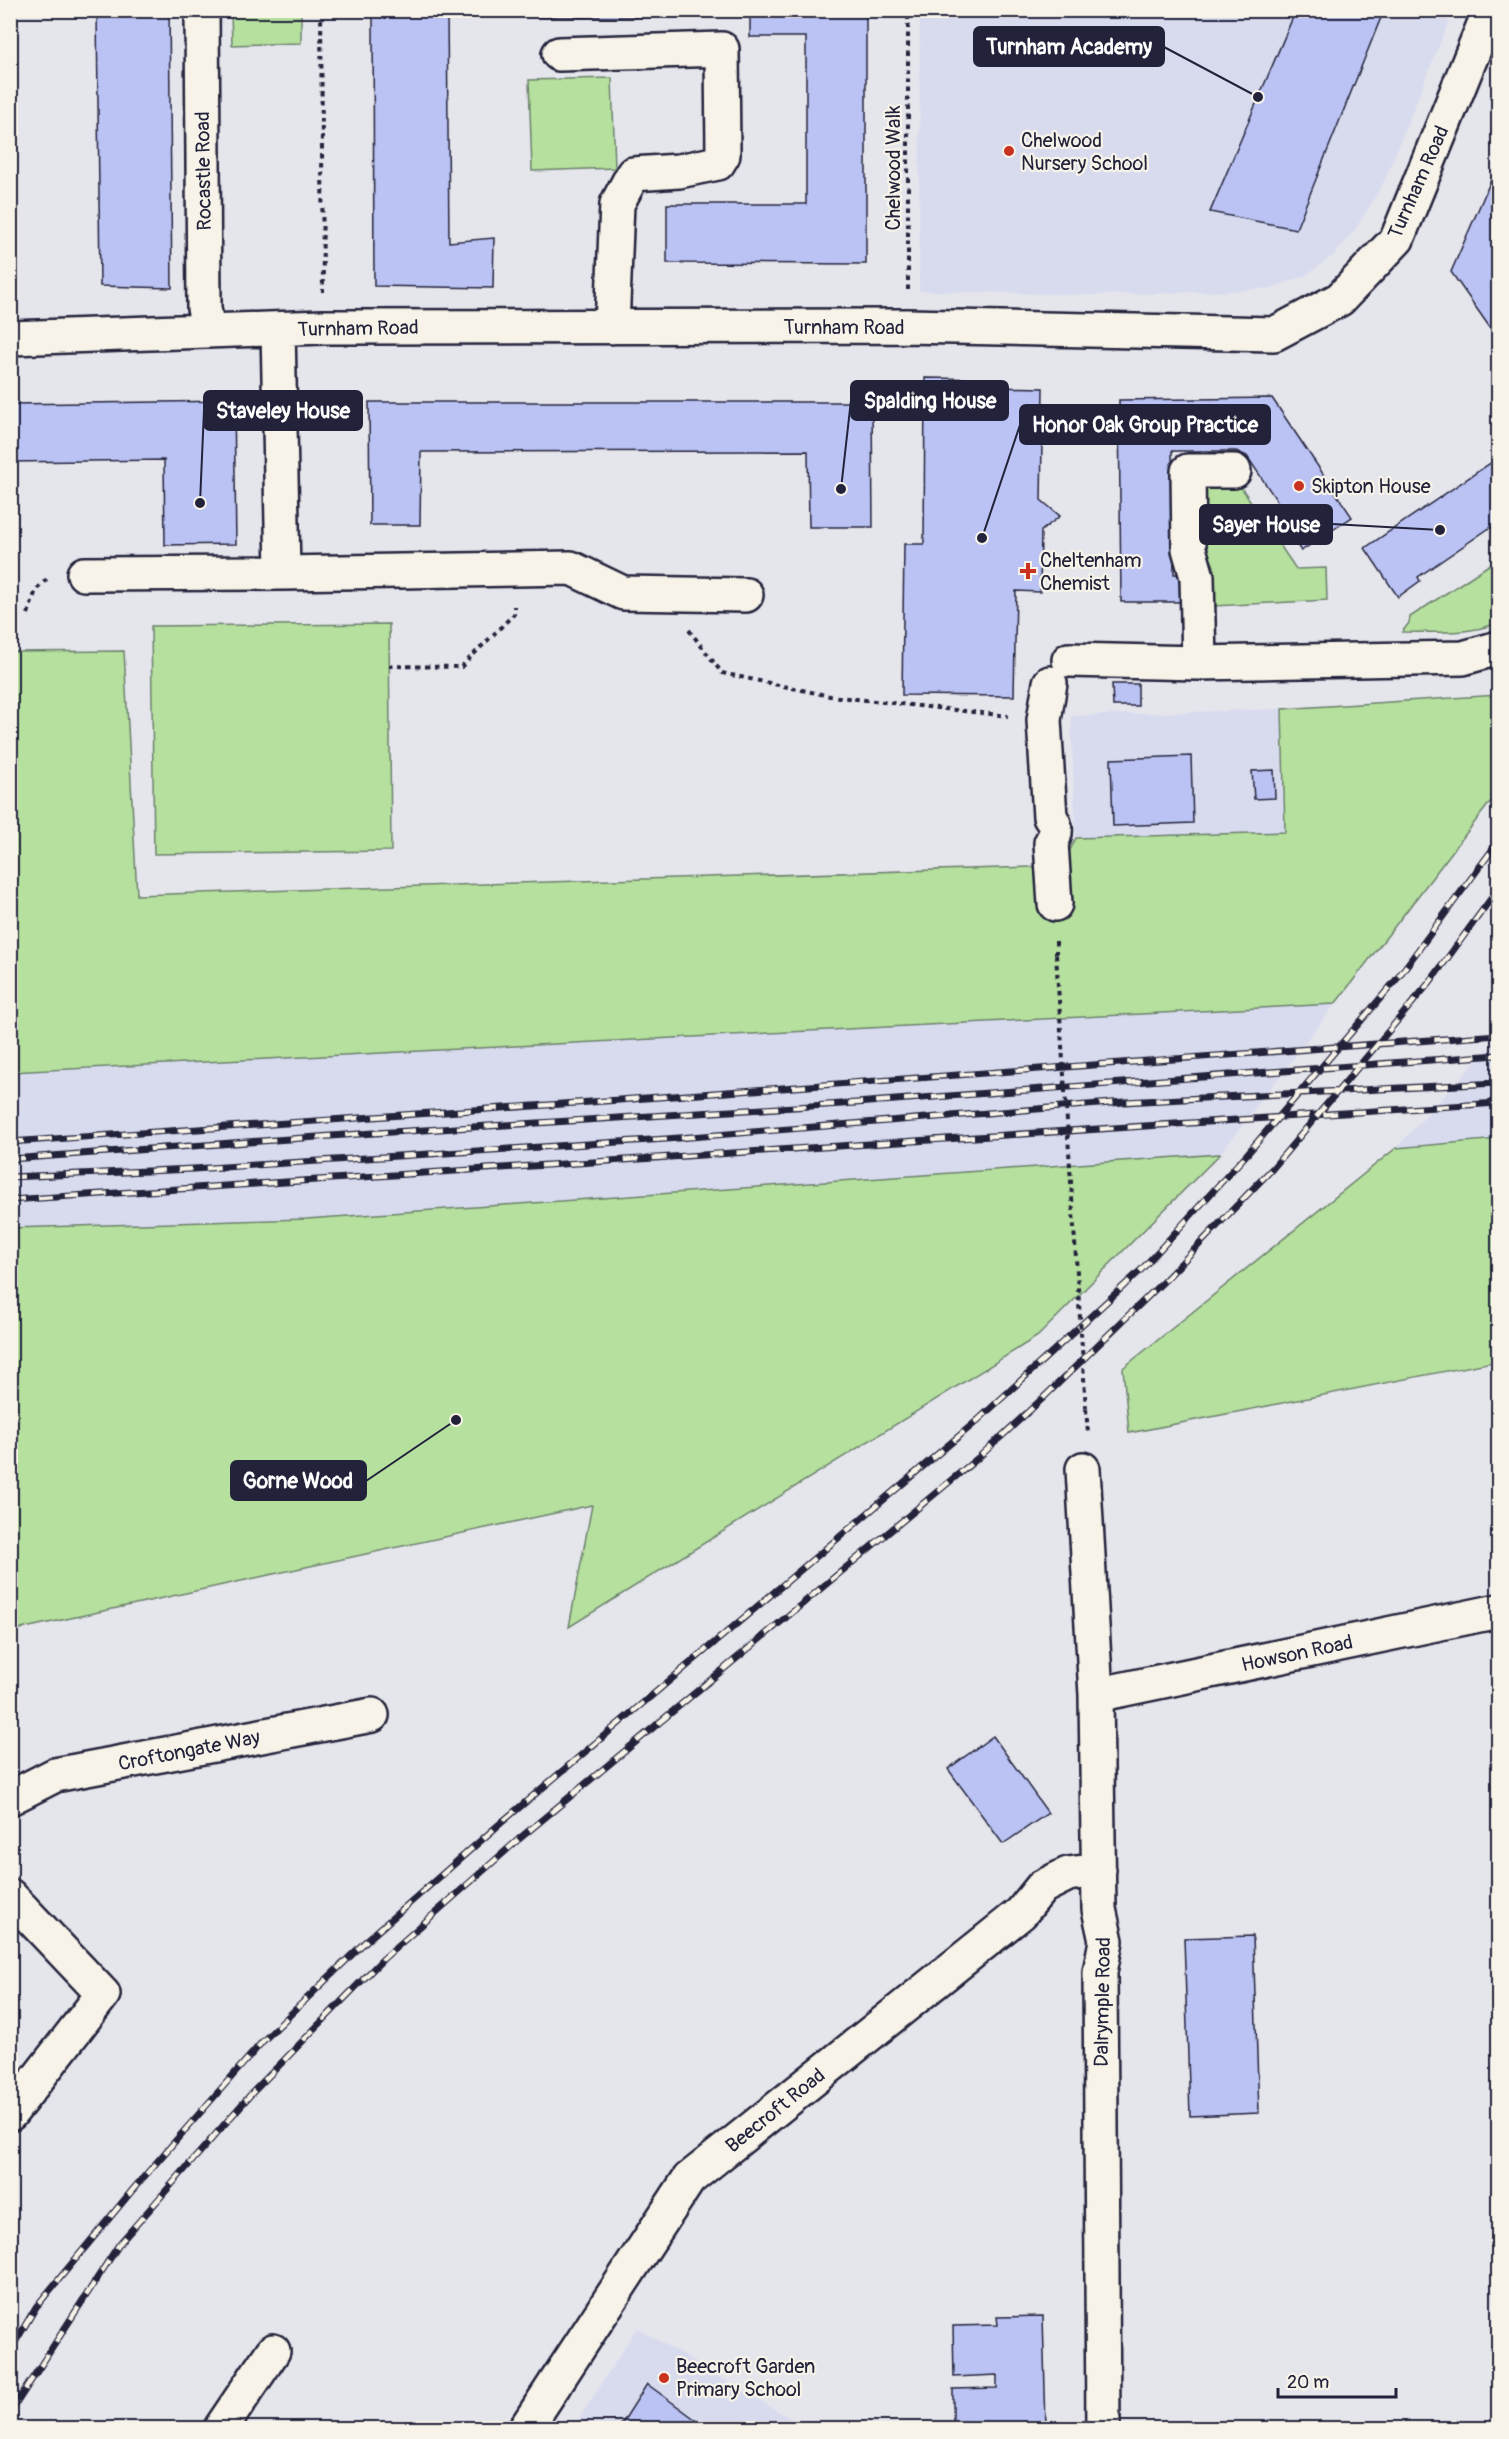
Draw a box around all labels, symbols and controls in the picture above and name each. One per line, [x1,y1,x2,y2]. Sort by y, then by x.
callout: Turnham Academy [974,27,1164,66]
text: Turnham Academy [985,34,1152,61]
street label: Chelwood Walk [881,105,906,230]
street label: Rocastle Road [190,111,217,231]
street label: Turnham Road [1382,122,1455,243]
place label: Chelwood Nursery School [1021,128,1148,176]
marker: Chelwood Nursery School [1002,144,1016,158]
street label: Turnham Road [297,315,419,342]
street label: Turnham Road [783,315,905,340]
callout: Spalding House [851,381,1008,420]
text: Spalding House [864,388,997,415]
callout: Staveley House [204,391,362,430]
text: Staveley House [216,398,351,425]
callout: Honor Oak Group Practice [1020,405,1270,444]
text: Honor Oak Group Practice [1032,412,1259,439]
place label: Skipton House [1311,474,1431,499]
marker: Skipton House [1292,479,1306,493]
callout: Sayer House [1200,505,1332,544]
text: Sayer House [1212,512,1321,539]
place label: Cheltenham Chemist [1040,548,1142,596]
marker: Cheltenham Chemist [1021,564,1035,578]
callout: Gorne Wood [231,1461,366,1500]
text: Gorne Wood [243,1468,353,1495]
street label: Howson Road [1239,1629,1355,1677]
street label: Croftongate Way [116,1724,263,1776]
street label: Dalrymple Road [1089,1937,1116,2067]
street label: Beecroft Road [721,2063,830,2158]
place label: Beecroft Garden Primary School [676,2354,815,2402]
scale bar [1278,2361,1396,2399]
marker: Beecroft Garden Primary School [657,2371,671,2385]
text: 20 m [1287,2371,1329,2394]

